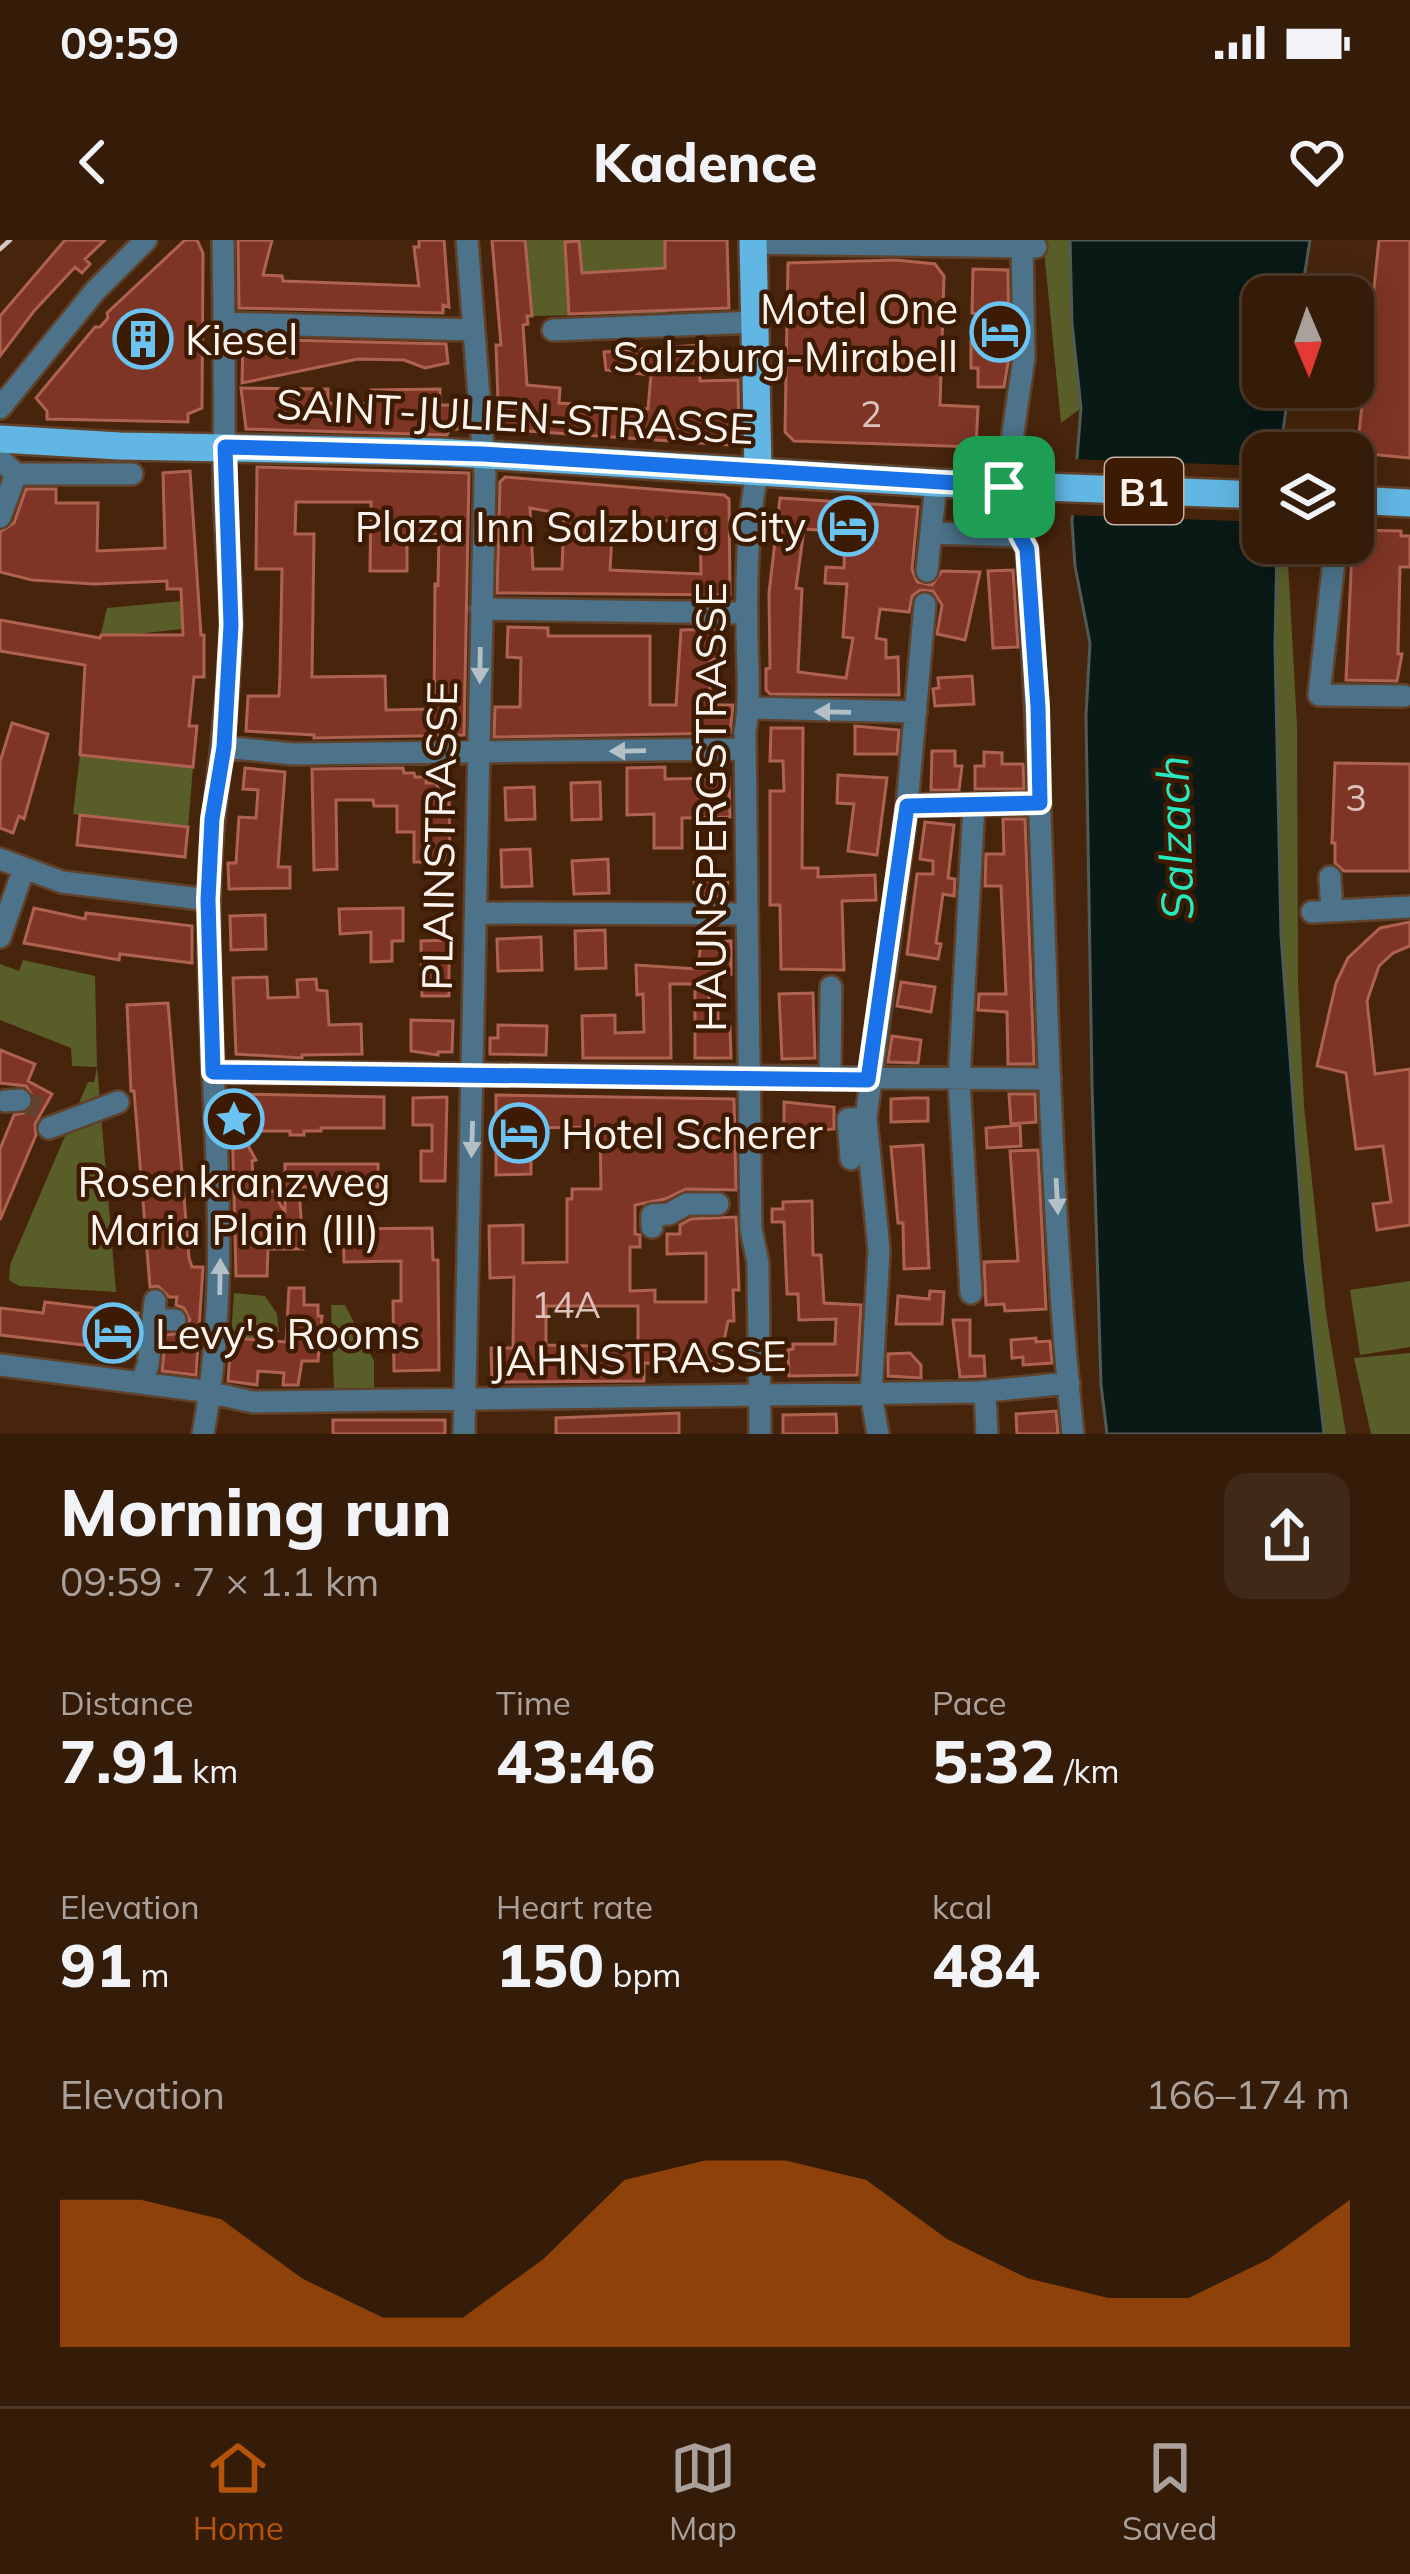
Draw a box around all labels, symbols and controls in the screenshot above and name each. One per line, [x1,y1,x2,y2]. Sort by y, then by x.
text: 09:59 [60,14,179,70]
text: Kadence [593,128,817,196]
icon: back [60,129,126,195]
icon: heart [1284,129,1350,195]
north arrow [1242,276,1374,408]
map controls [1242,276,1374,564]
place label: Motel One Salzburg-Mirabell [613,282,958,383]
hotel icon: Motel One Salzburg-Mirabell [969,301,1031,363]
building icon: Kiesel [112,308,174,370]
place label: Kiesel [185,313,298,366]
street label: SAINT-JULIEN-STRASSE [275,377,755,455]
house number: 2 [860,391,882,436]
button: layers [1242,432,1374,564]
pin [953,436,1055,538]
icon: arrive [971,454,1037,520]
road number: B1 [1105,458,1183,524]
hotel icon: Plaza Inn Salzburg City [817,495,879,557]
place label: Plaza Inn Salzburg City [355,500,806,553]
street label: HAUNSPERGSTRASSE [684,582,737,1032]
one-way arrow [471,647,490,685]
street label: PLAINSTRASSE [410,681,468,991]
one-way arrow [813,703,851,722]
one-way arrow [608,741,646,761]
water label: Salzach [1143,755,1205,921]
house number: 3 [1345,775,1367,820]
place icon: Rosenkranzweg Maria Plain (III) [203,1088,265,1150]
hotel icon: Hotel Scherer [488,1102,550,1164]
place label: Hotel Scherer [561,1107,823,1160]
one-way arrow [463,1121,482,1159]
place label: Rosenkranzweg Maria Plain (III) [77,1155,391,1256]
one-way arrow [1048,1178,1067,1216]
one-way arrow [210,1257,230,1295]
house number: 14A [531,1282,601,1327]
hotel icon: Levy's Rooms [82,1302,144,1364]
place label: Levy's Rooms [155,1307,421,1360]
street label: JAHNSTRASSE [491,1329,787,1387]
text: Morning run [60,1470,452,1553]
button: share [1224,1473,1350,1599]
text: 09:59 · 7 × 1.1 km [60,1557,379,1606]
text: Distance [60,1682,193,1723]
text: Time [496,1682,571,1723]
text: Pace [932,1682,1006,1723]
text: 7.91 [60,1723,184,1798]
text: 43:46 [496,1723,656,1798]
text: 5:32 [932,1723,1056,1798]
text: km [184,1750,238,1791]
text: /km [1056,1750,1120,1791]
text: Elevation [60,1886,200,1927]
text: Heart rate [496,1886,653,1927]
text: kcal [932,1886,992,1927]
text: 91 [60,1927,132,2002]
text: 150 [496,1927,604,2002]
text: 484 [932,1927,1040,2002]
text: m [132,1954,170,1995]
text: bpm [604,1954,681,1995]
text: Elevation [60,2070,225,2119]
text: 166–174 m [1145,2070,1350,2119]
tab: Home [193,2435,284,2548]
tab: Map [669,2435,737,2548]
tab: Saved [1122,2435,1217,2548]

